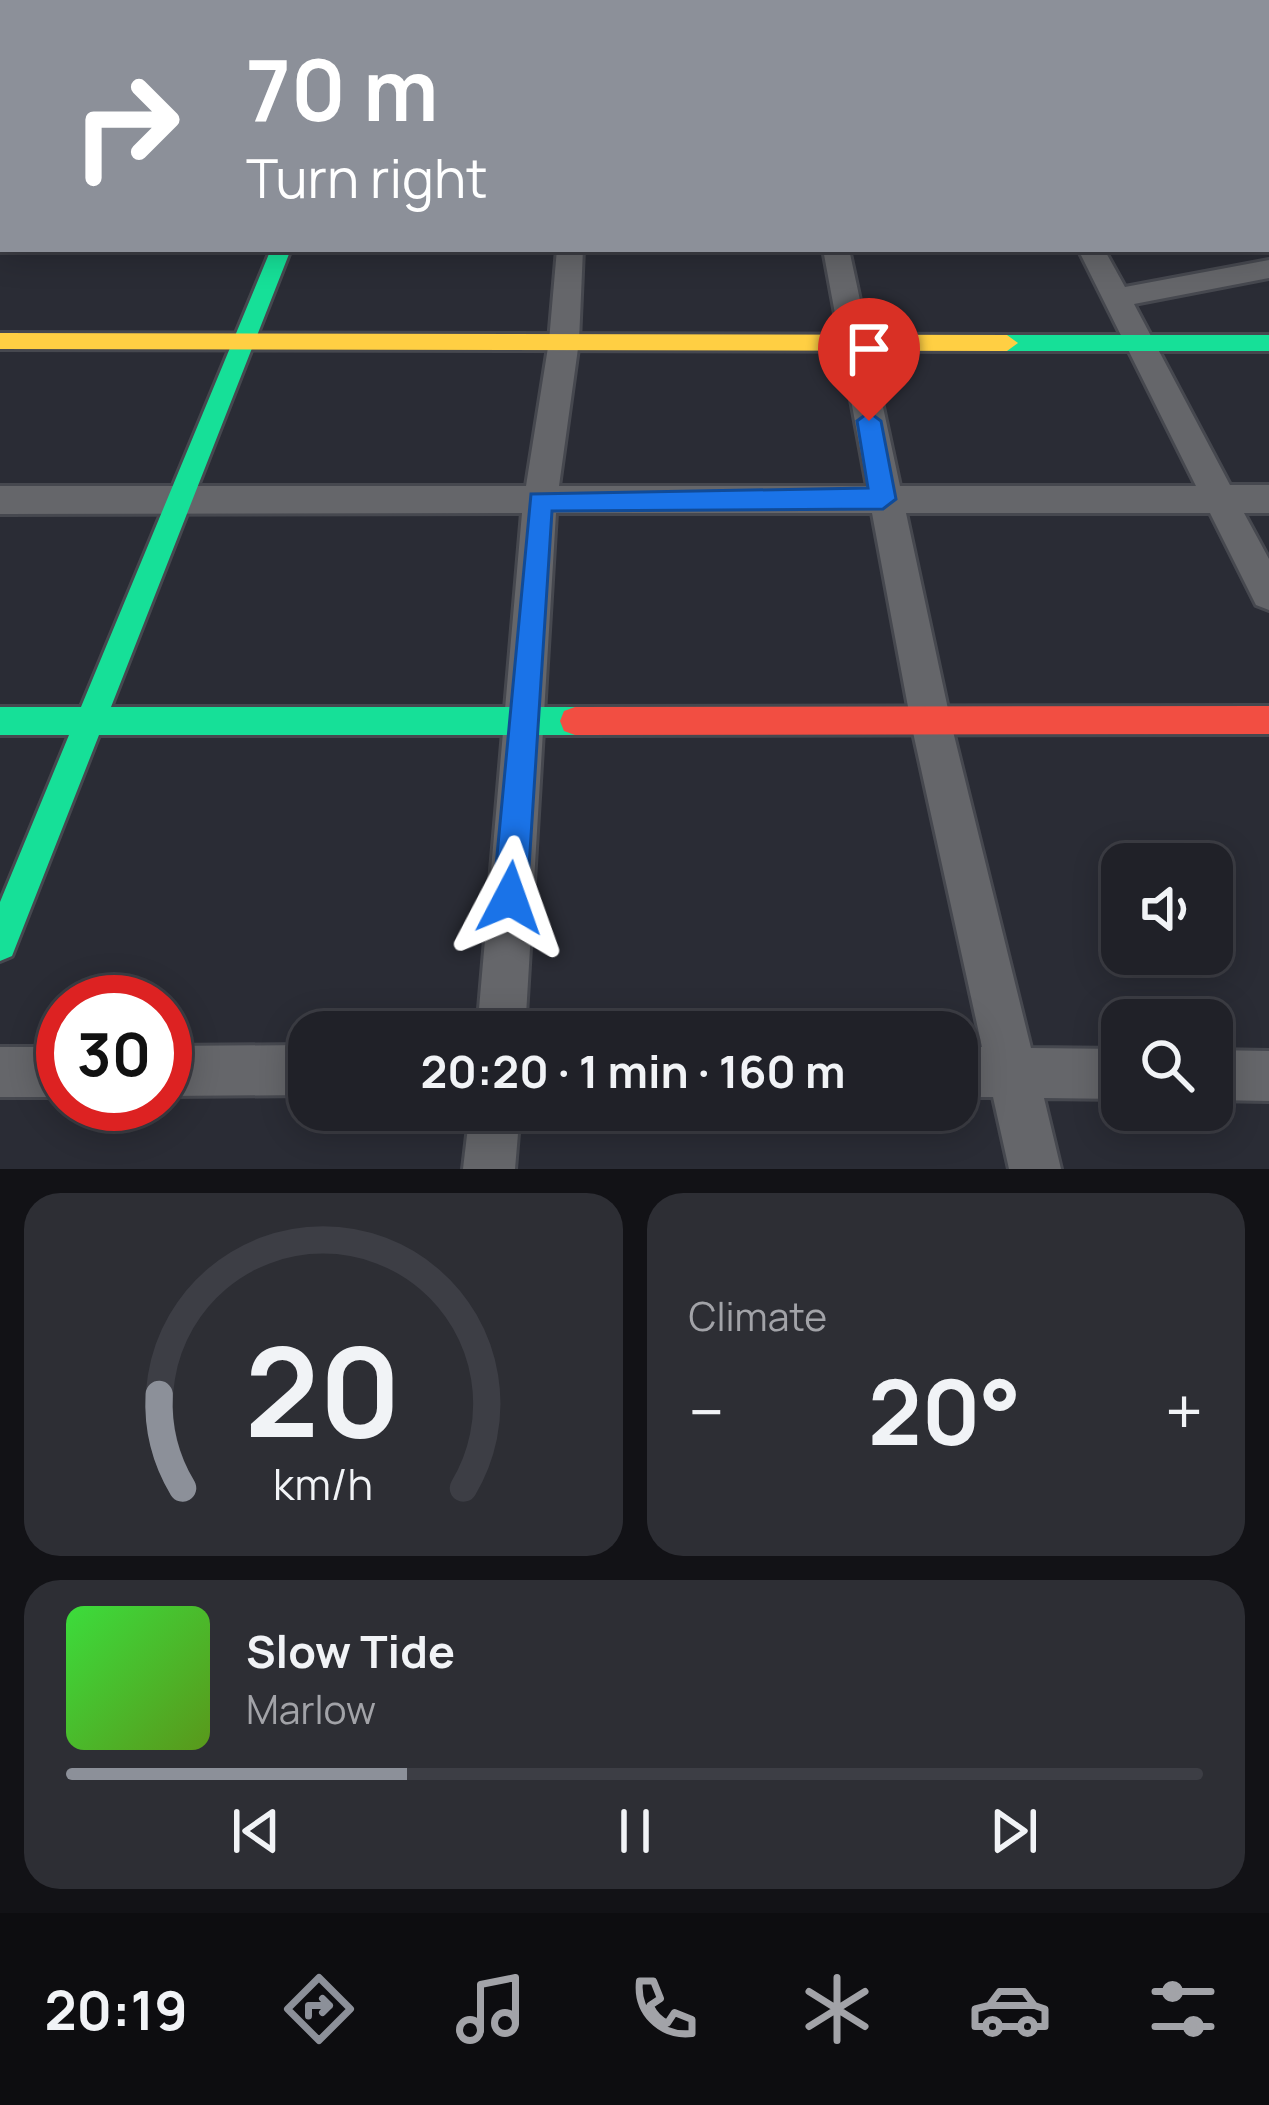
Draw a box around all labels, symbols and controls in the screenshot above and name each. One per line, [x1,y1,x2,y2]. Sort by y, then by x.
text: 70 m [246,31,438,146]
icon: right [48,48,204,204]
text: Turn right [246,140,488,214]
pin [818,298,920,421]
icon: arrive [836,316,902,382]
position arrow [447,835,573,961]
map controls [1101,843,1233,1131]
button: sound [1101,843,1233,975]
speed limit sign: 30 [36,975,192,1131]
button: search [1101,999,1233,1131]
text: 20:20 · 1 min · 160 m [421,1040,845,1102]
text: Climate [689,1289,827,1343]
text: 20 [245,1304,401,1474]
text: 20° [868,1349,1021,1472]
text: − [689,1366,724,1456]
text: + [1165,1366,1203,1456]
text: km/h [273,1453,373,1512]
text: Slow Tide [246,1620,455,1682]
text: Marlow [246,1682,376,1736]
icon: previous [223,1798,289,1864]
icon: pause [602,1798,668,1864]
icon: next [981,1798,1047,1864]
icon: directions [277,1967,361,2051]
icon: music [449,1967,533,2051]
icon: phone [622,1967,706,2051]
icon: climate [795,1967,879,2051]
icon: car [968,1967,1052,2051]
icon: filters [1141,1967,1225,2051]
text: 20:19 [44,1972,188,2046]

